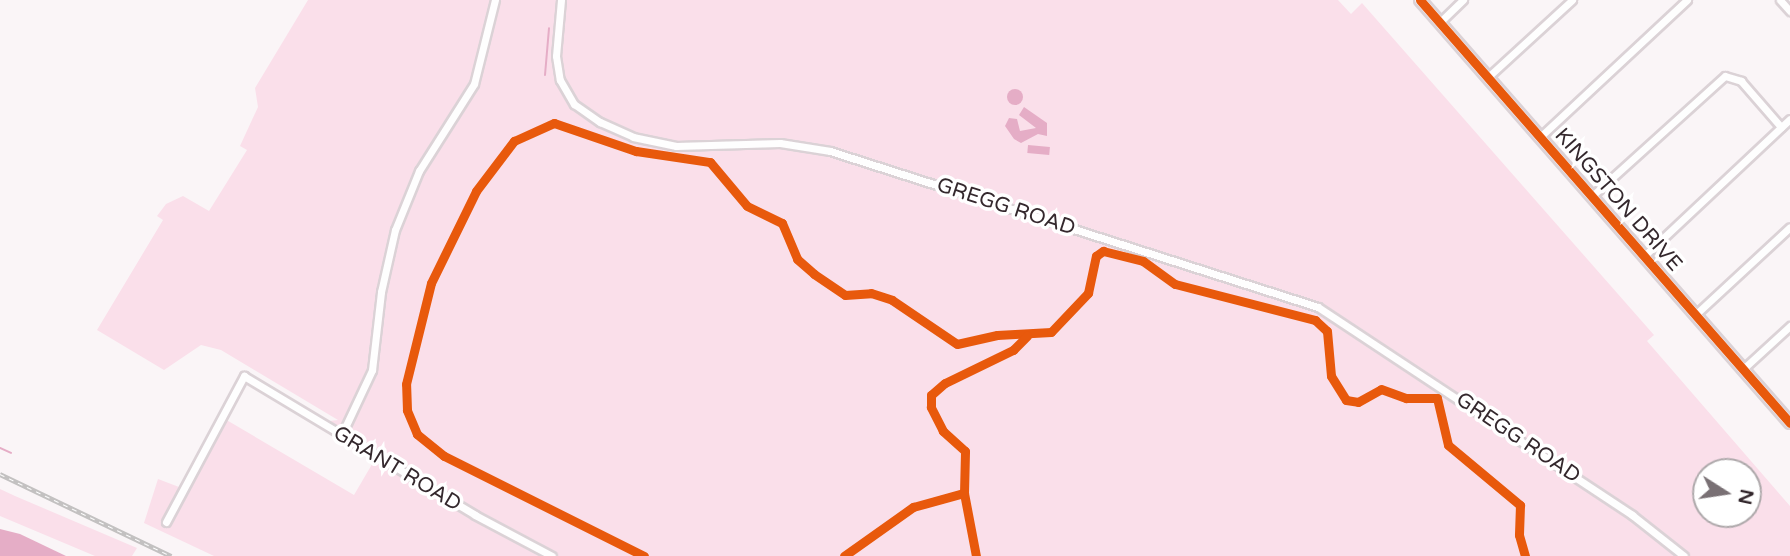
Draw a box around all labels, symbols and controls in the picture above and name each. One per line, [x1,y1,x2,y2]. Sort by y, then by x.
street label: KINGSTON DRIVE [1549,123,1687,277]
street label: GREGG ROAD [933,173,1079,241]
street label: GREGG ROAD [1451,387,1585,489]
street label: GRANT ROAD [328,421,466,517]
north arrow [1692,458,1762,528]
text: N [1733,487,1758,507]

